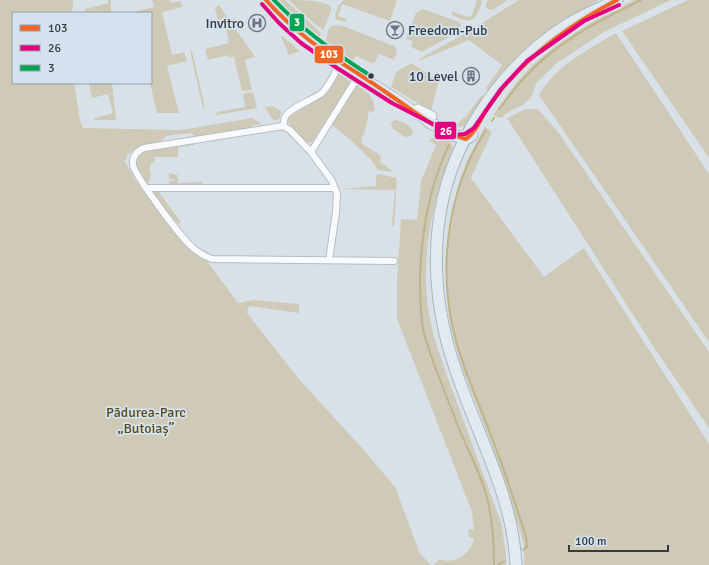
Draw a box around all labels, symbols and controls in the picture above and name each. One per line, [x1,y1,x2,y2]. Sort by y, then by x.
legend [12,12,152,84]
hospital icon: Invitro [247,13,267,33]
line badge: 3 [289,13,305,32]
place label: Invitro [205,15,244,32]
text: 3 [294,16,300,29]
bar icon: Freedom-Pub [385,20,405,40]
text: 103 [48,21,67,36]
place label: Freedom-Pub [408,22,487,39]
text: 26 [48,41,61,56]
line badge: 103 [314,45,344,64]
text: 103 [320,48,338,61]
text: 3 [48,61,54,76]
building icon: 10 Level [461,66,481,86]
place label: 10 Level [409,68,458,85]
unlabelled marker [366,71,376,81]
line badge: 26 [434,121,457,140]
text: 26 [440,125,452,138]
park label: Pădurea-Parc „Butoiaș” [106,404,186,437]
scale bar [569,527,668,553]
text: 100 m [575,534,607,549]

